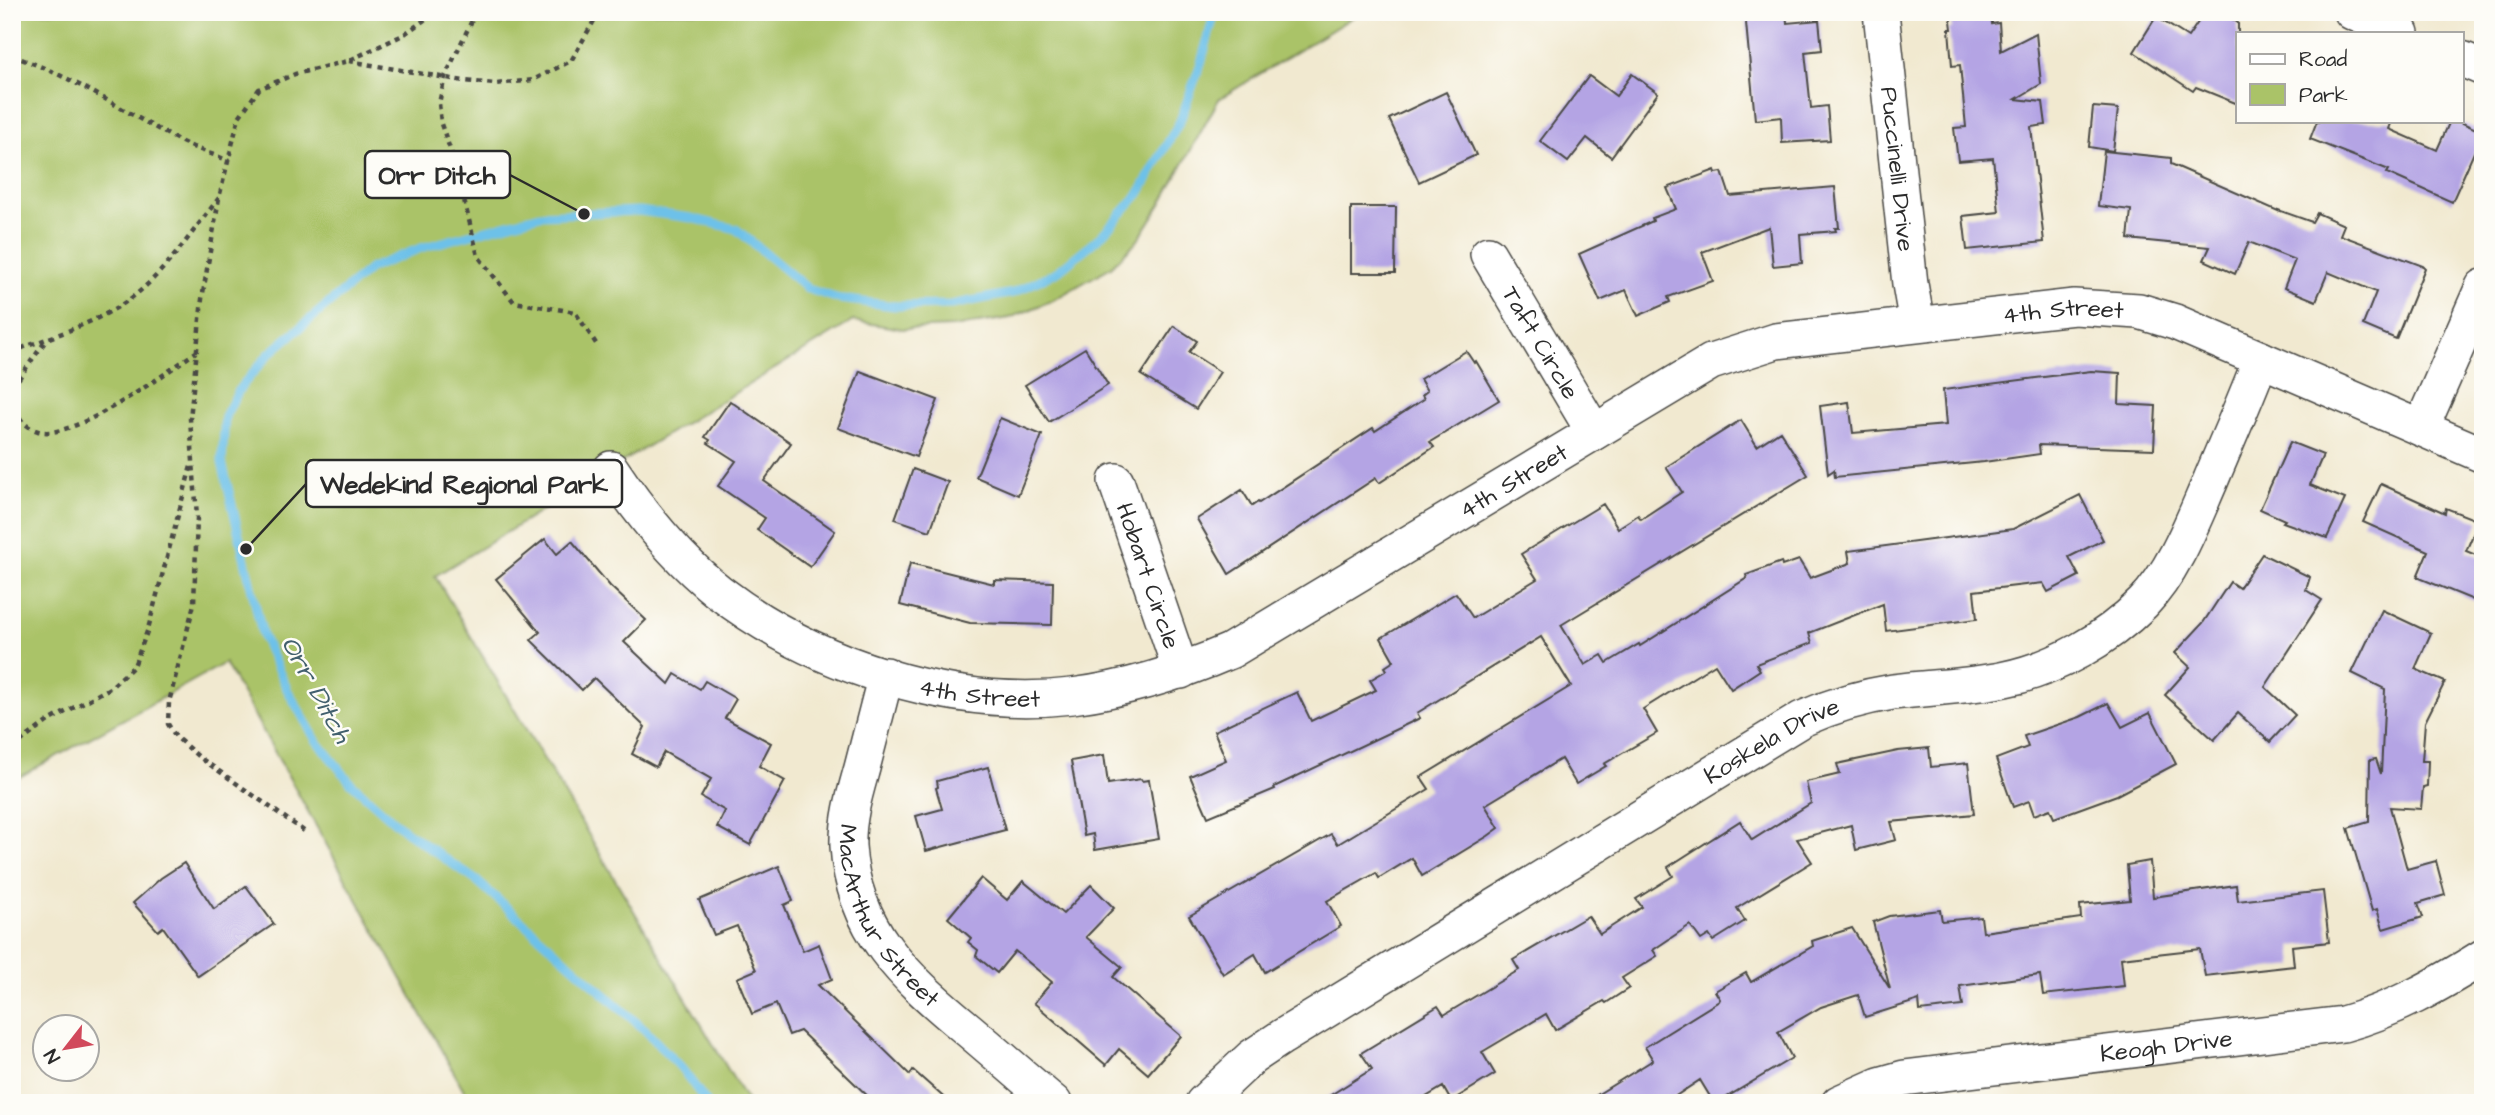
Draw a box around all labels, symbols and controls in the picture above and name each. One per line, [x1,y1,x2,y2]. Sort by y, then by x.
legend [2236,32,2464,122]
text: Road [2299,45,2347,74]
text: Park [2299,81,2348,110]
street label: Puccinelli Drive [1871,85,1922,253]
callout: Orr Ditch [365,151,510,198]
text: Orr Ditch [378,158,497,194]
street label: Taft Circle [1493,280,1587,406]
street label: 4th Street [2001,291,2125,333]
street label: 4th Street [1453,436,1575,528]
callout: Wedekind Regional Park [306,460,622,507]
text: Wedekind Regional Park [319,467,609,506]
street label: Hobart Circle [1107,498,1188,653]
water label: Orr Ditch [272,630,361,750]
street label: 4th Street [916,670,1041,717]
street label: Koskela Drive [1698,690,1844,793]
street label: MacArthur Street [830,823,947,1016]
north arrow [32,1014,102,1084]
street label: Keogh Drive [2098,1022,2234,1072]
text: N [38,1044,67,1068]

